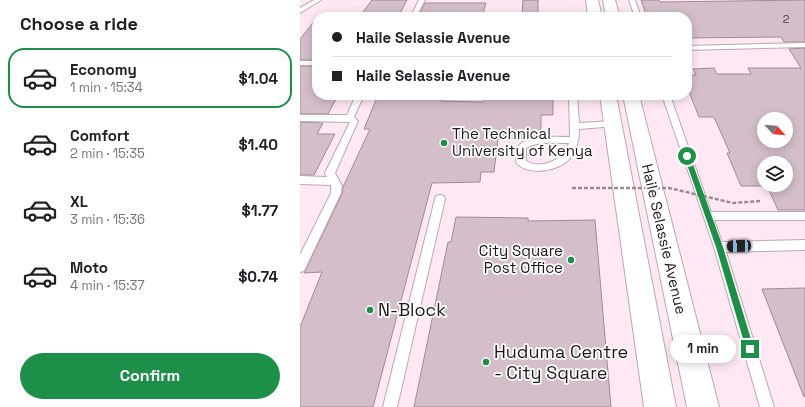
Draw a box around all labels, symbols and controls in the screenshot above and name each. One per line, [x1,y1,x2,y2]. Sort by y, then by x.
text: Choose a ride [20,12,138,35]
house number: 2 [783,12,790,26]
text: Haile Selassie Avenue [356,28,510,47]
icon: car [22,60,58,96]
text: Economy [70,60,137,79]
text: Haile Selassie Avenue [356,66,510,85]
text: $1.04 [239,69,278,88]
text: 1 min · 15:34 [70,79,143,96]
north arrow [757,112,793,148]
map controls [757,112,793,192]
place label: The Technical University of Kenya [452,124,593,160]
icon: car [22,126,58,162]
text: Comfort [70,126,130,145]
text: $1.40 [238,135,278,154]
marker: The Technical University of Kenya [439,138,449,148]
text: 2 min · 15:35 [70,145,145,162]
route start [678,147,696,165]
button: layers [757,156,793,192]
street label: Haile Selassie Avenue [638,162,691,316]
icon: car [22,192,58,228]
text: XL [70,192,88,211]
text: $1.77 [242,201,278,220]
text: 3 min · 15:36 [70,211,145,228]
car [727,240,751,252]
place label: City Square Post Office [479,241,563,277]
marker: City Square Post Office [566,255,576,265]
icon: car [22,258,58,294]
text: Moto [70,258,108,277]
text: $0.74 [238,267,278,286]
text: 4 min · 15:37 [70,277,145,294]
place label: N-Block [378,298,446,321]
marker: N-Block [365,305,375,315]
callout: 1 min [670,335,736,363]
place label: Huduma Centre - City Square [494,340,628,384]
text: 1 min [687,340,719,357]
route end [741,340,759,358]
button: Confirm [20,353,280,399]
marker: Huduma Centre - City Square [481,357,491,367]

